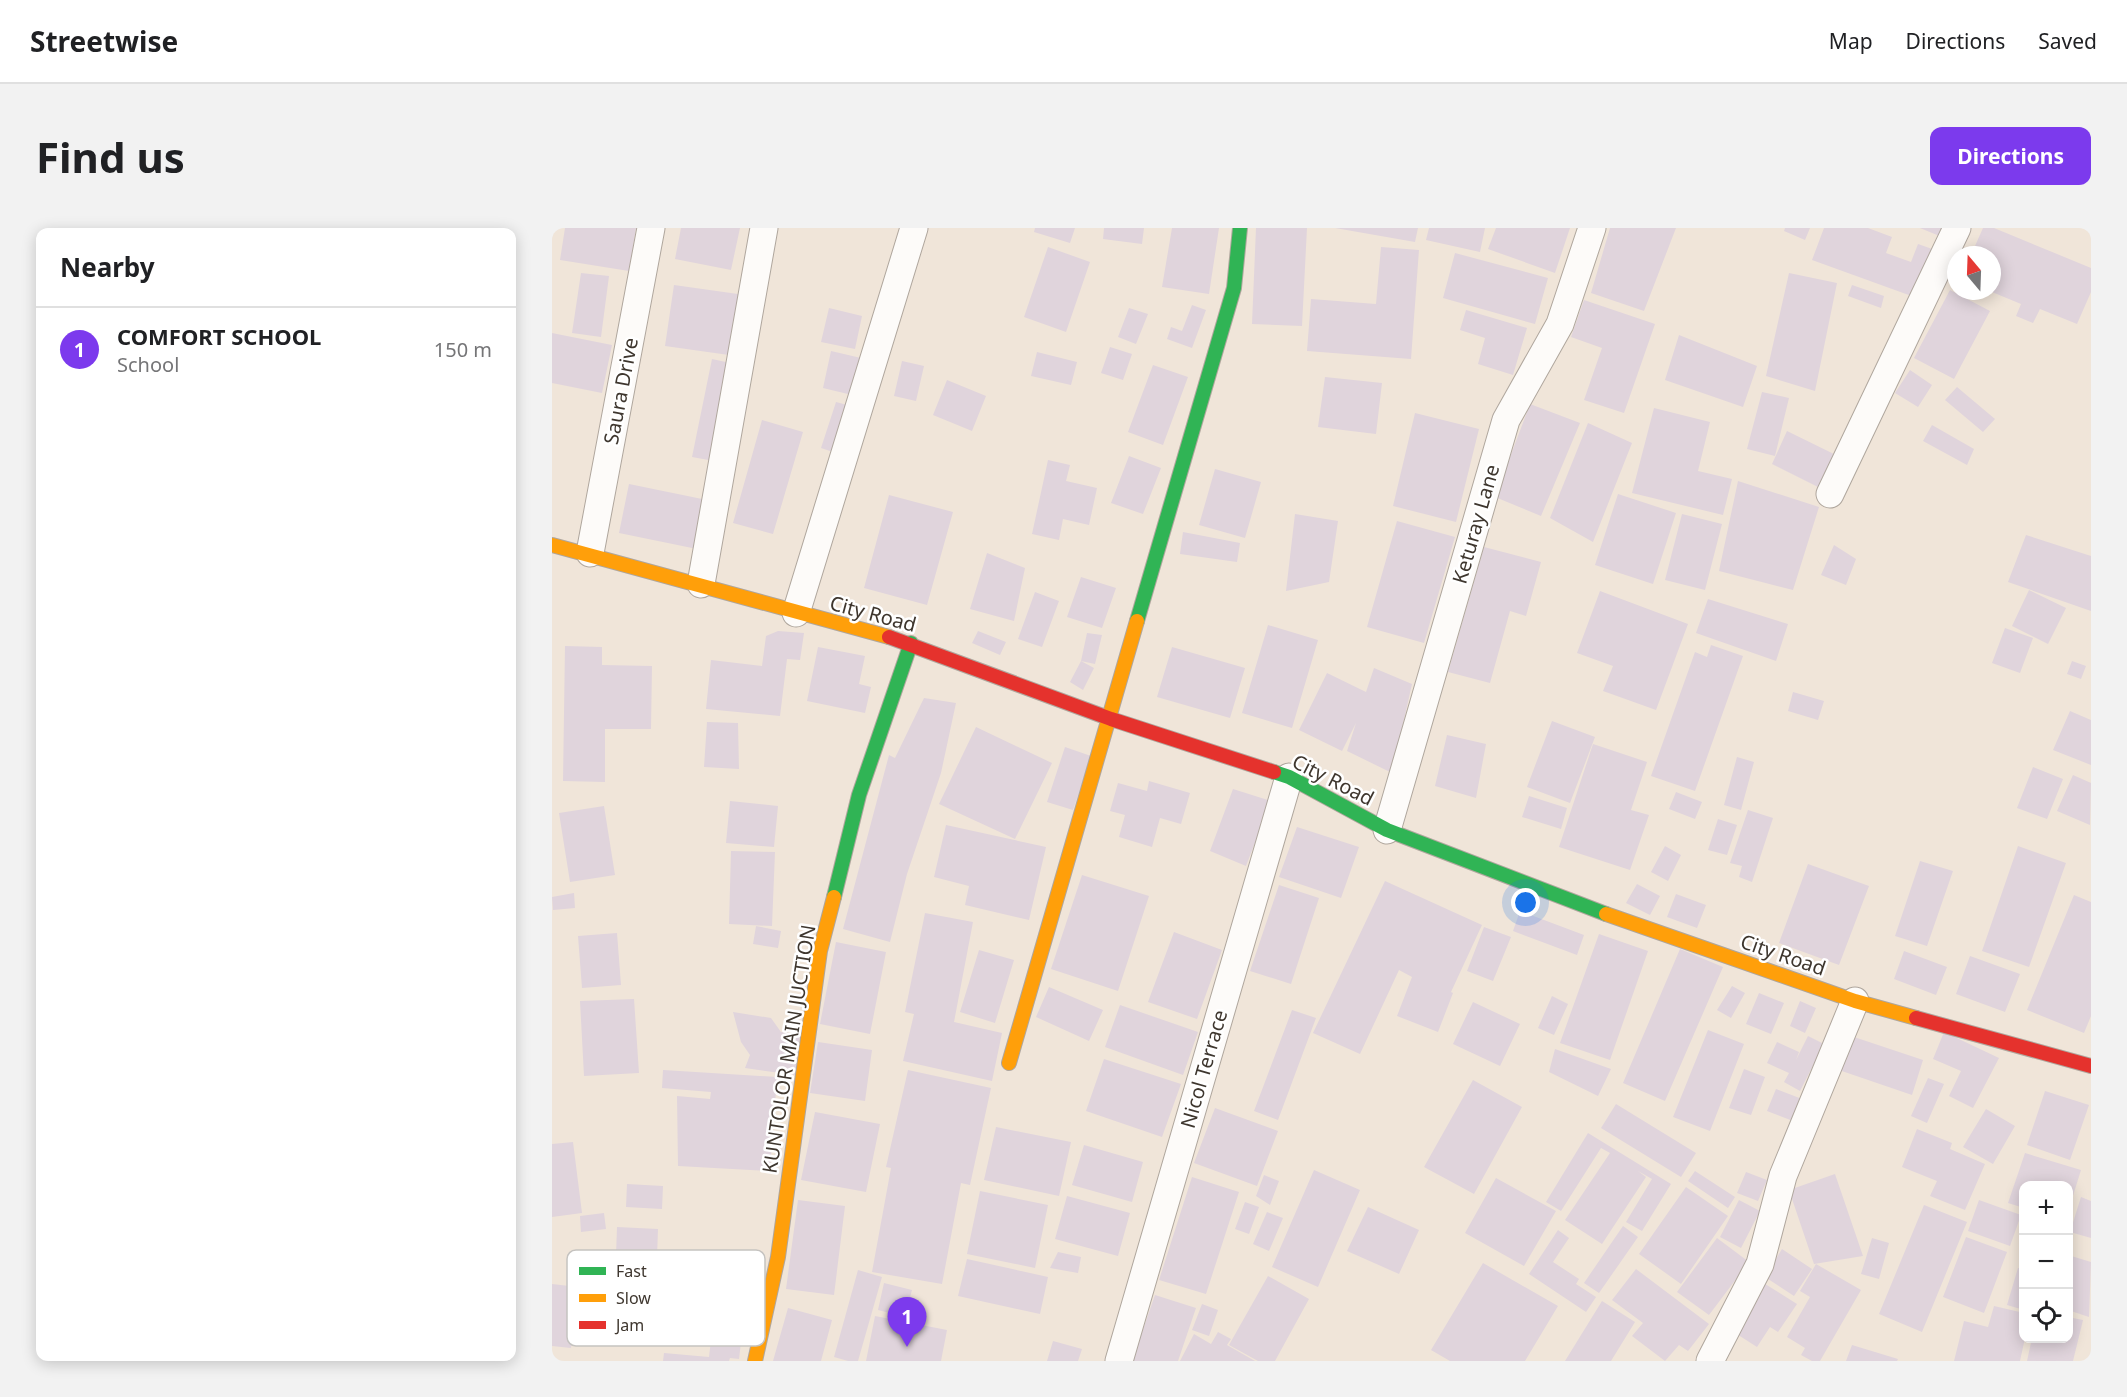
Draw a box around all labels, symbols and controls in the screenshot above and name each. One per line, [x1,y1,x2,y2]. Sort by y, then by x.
text: Streetwise [30,22,178,60]
text: Map [1829,27,1873,55]
text: Directions [1906,27,2005,55]
text: Saved [2038,27,2097,55]
button: Directions [1930,127,2091,185]
text: Find us [36,128,185,185]
north arrow [1947,246,2001,300]
text: Nearby [60,249,155,285]
text: COMFORT SCHOOL [117,321,321,351]
street label: Saura Drive [597,335,644,447]
text: 1 [74,336,85,363]
text: 150 m [434,336,492,363]
text: School [117,351,179,378]
street label: Keturay Lane [1446,461,1505,587]
street label: City Road [827,589,919,638]
street label: City Road [1288,747,1379,812]
your location [1511,888,1540,917]
street label: KUNTOLOR MAIN JUCTION [756,923,822,1175]
street label: City Road [1737,927,1829,982]
street label: Nicol Terrace [1174,1007,1233,1131]
map controls [2019,1181,2073,1343]
button: + [2019,1181,2073,1235]
button: − [2019,1235,2073,1289]
legend [567,1250,765,1346]
text: Fast [616,1260,647,1282]
text: Slow [616,1287,651,1309]
button: locate [2019,1289,2073,1343]
pin: 1 [888,1298,926,1347]
text: Jam [614,1314,644,1336]

